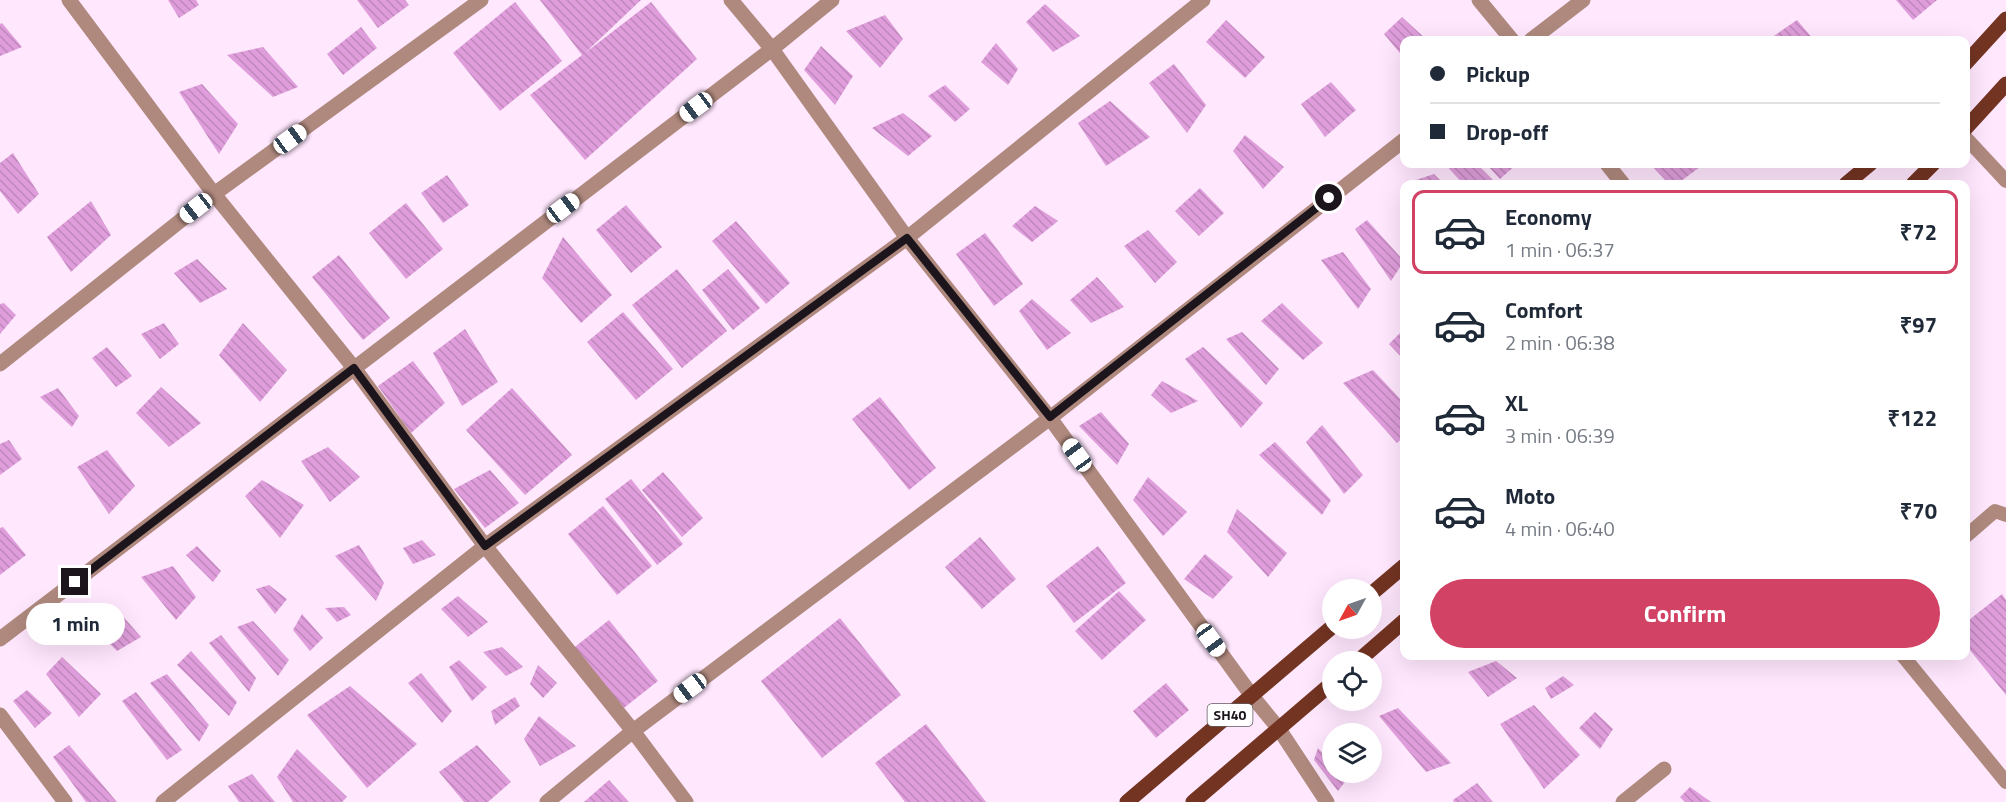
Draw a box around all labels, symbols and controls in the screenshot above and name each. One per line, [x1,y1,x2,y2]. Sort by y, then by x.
text: Pickup [1466,57,1530,91]
car [676,89,716,125]
text: Drop-off [1466,115,1548,149]
car [270,121,310,157]
route start [1315,184,1342,211]
car [176,190,216,226]
car [543,190,583,226]
text: Economy [1505,200,1592,234]
icon: car [1433,205,1487,259]
text: ₹72 [1900,215,1937,249]
text: 1 min · 06:37 [1505,234,1615,265]
text: Comfort [1505,293,1583,327]
icon: car [1433,298,1487,352]
text: ₹97 [1900,308,1937,342]
text: 2 min · 06:38 [1505,327,1615,358]
text: XL [1505,386,1528,420]
icon: car [1433,391,1487,445]
text: ₹122 [1887,401,1937,435]
text: 3 min · 06:39 [1505,420,1615,451]
car [1059,435,1095,475]
text: Moto [1505,479,1555,513]
icon: car [1433,484,1487,538]
text: ₹70 [1900,494,1937,528]
text: 4 min · 06:40 [1505,513,1615,544]
route end [61,568,88,595]
north arrow [1322,579,1382,639]
map controls [1322,579,1382,783]
button: Confirm [1430,579,1940,648]
callout: 1 min [26,603,124,645]
text: 1 min [51,608,100,639]
car [1193,620,1229,660]
button: locate [1322,651,1382,711]
car [670,670,710,706]
road number: SH40 [1208,704,1252,726]
button: layers [1322,723,1382,783]

